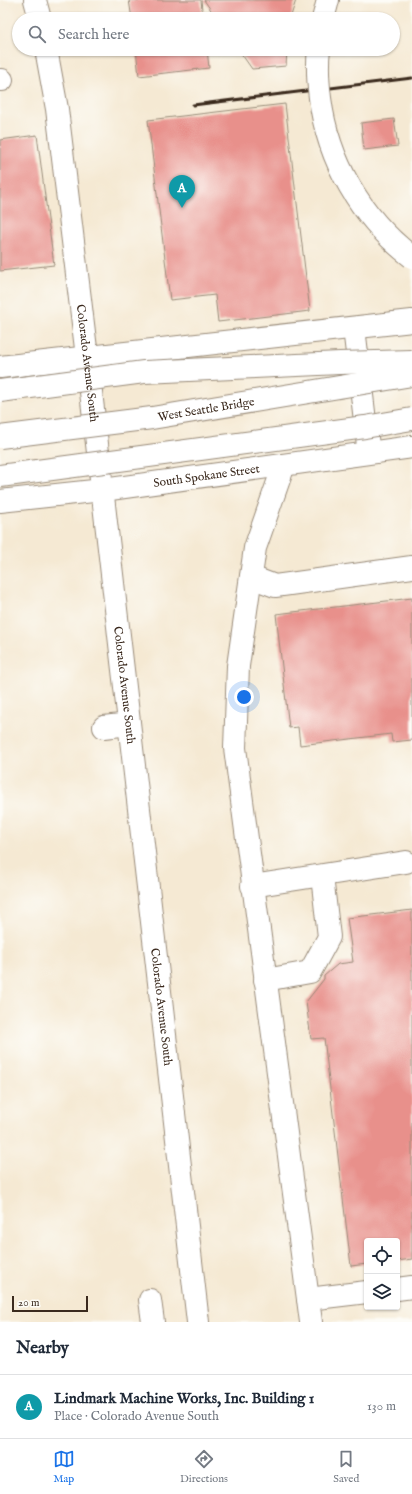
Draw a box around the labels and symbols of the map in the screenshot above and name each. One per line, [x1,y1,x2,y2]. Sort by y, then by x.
pin: A [169,175,195,208]
street label: Colorado Avenue South [73,303,102,423]
street label: West Seattle Bridge [157,394,256,424]
street label: South Spokane Street [152,461,260,490]
street label: Colorado Avenue South [111,625,139,745]
your location [234,687,254,707]
street label: Colorado Avenue South [148,947,176,1067]
scale bar [12,1294,88,1313]

